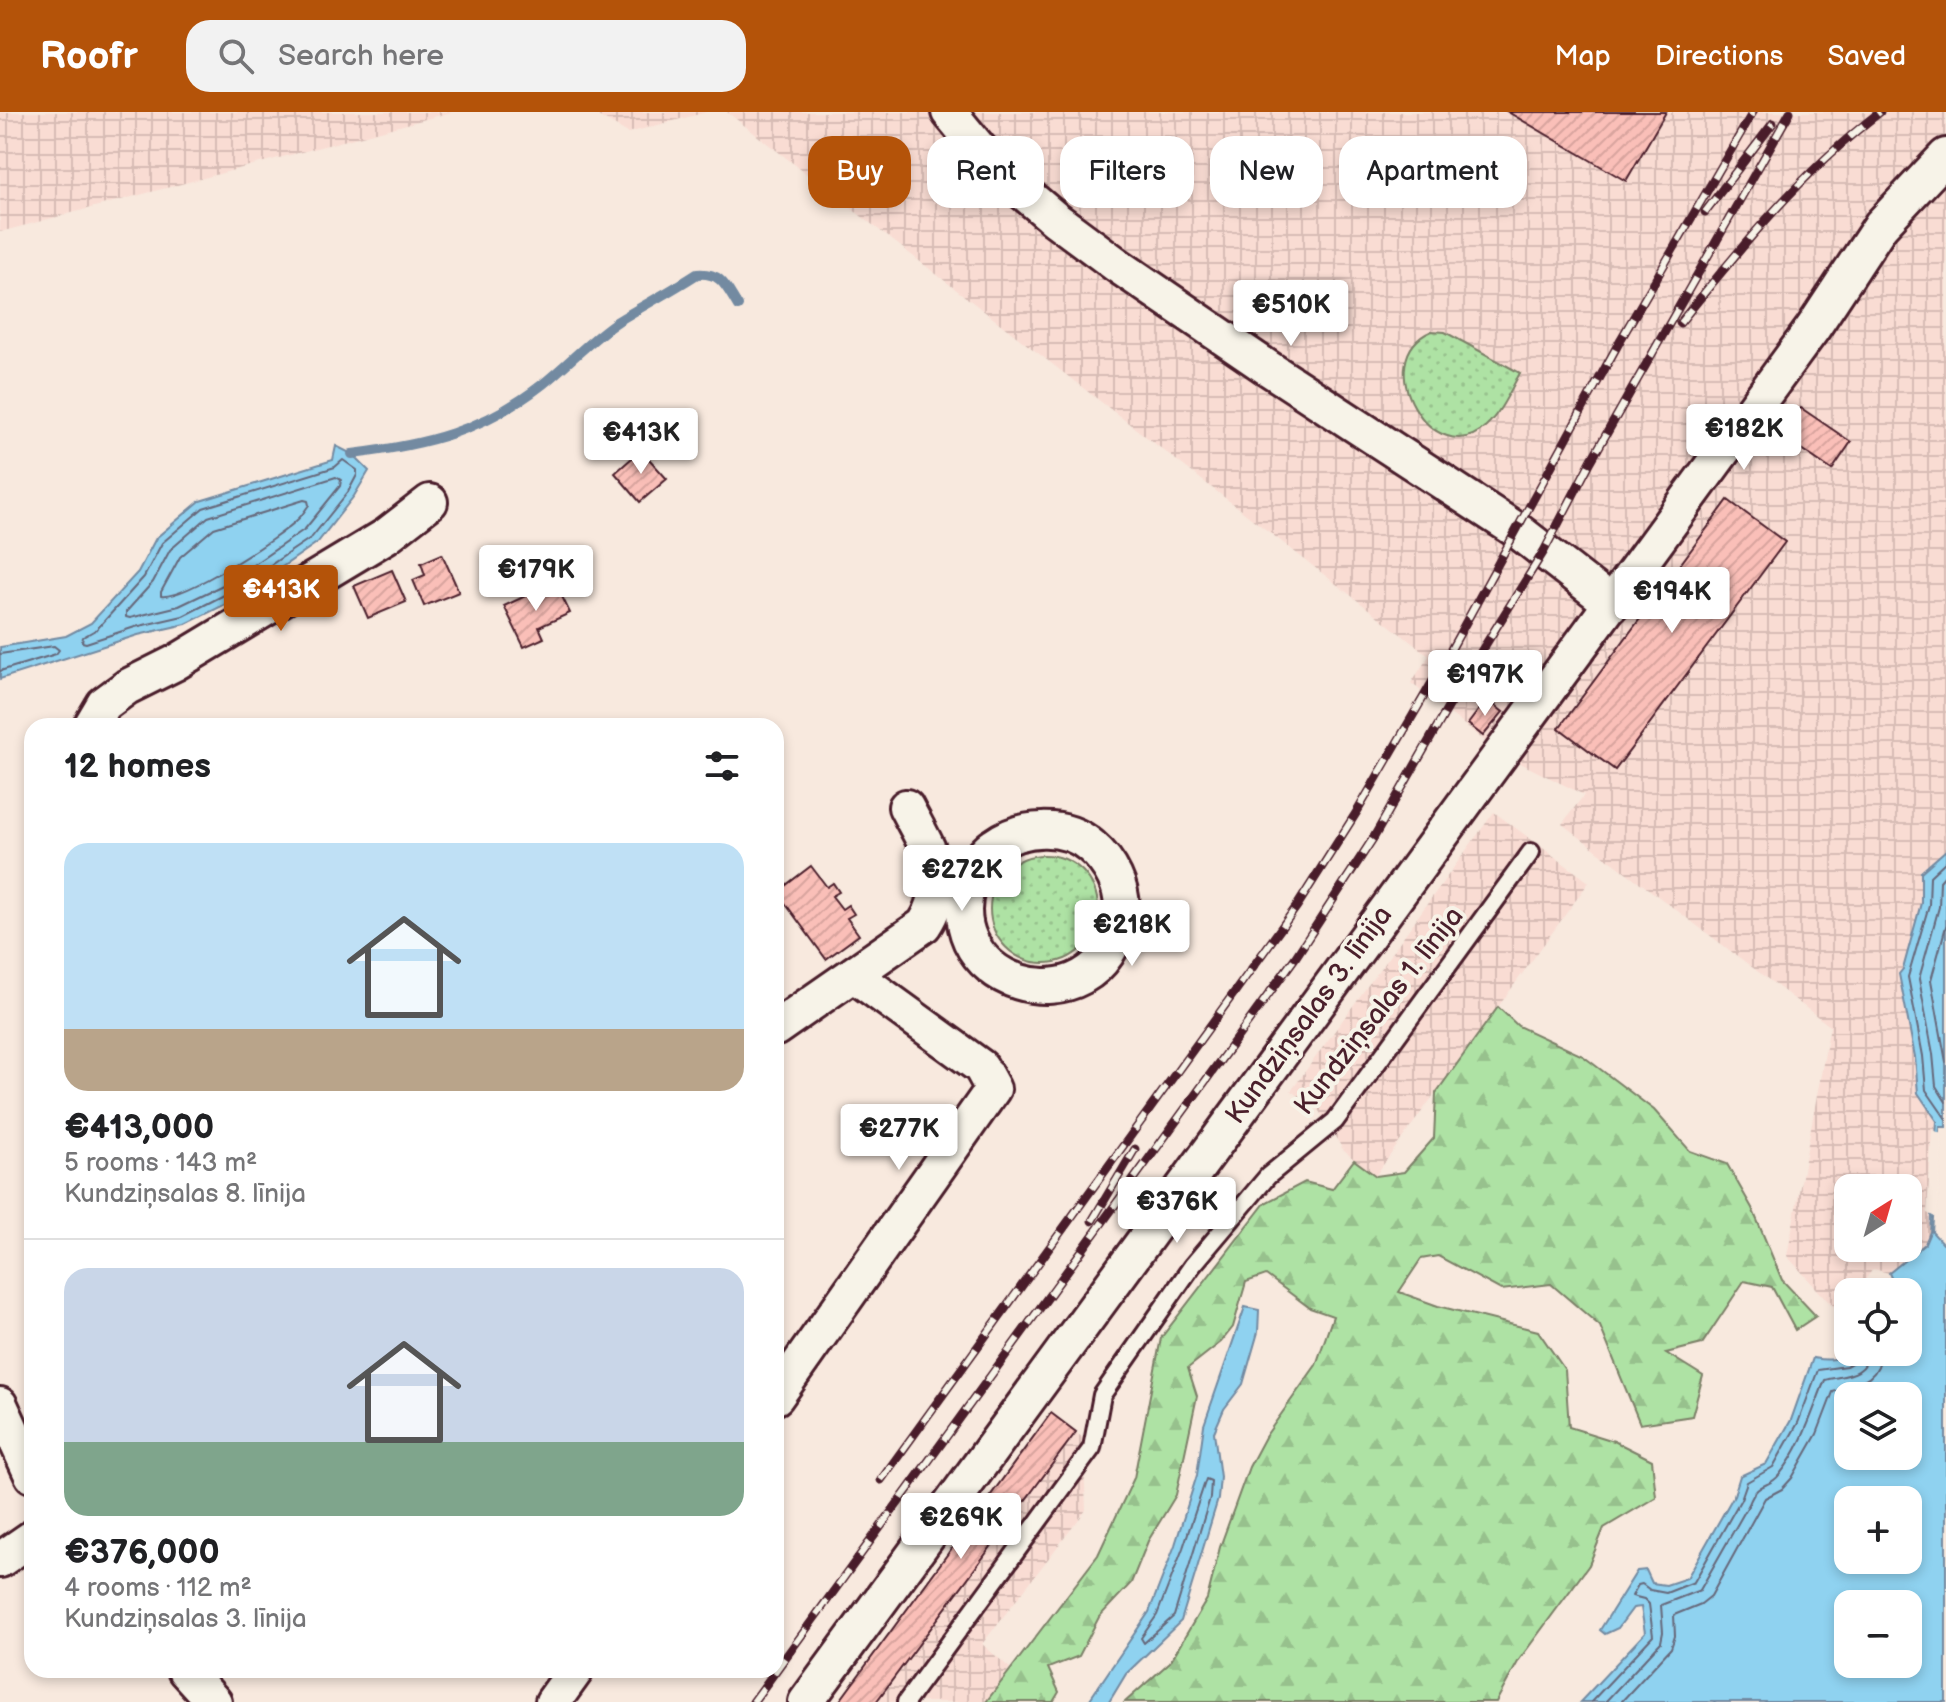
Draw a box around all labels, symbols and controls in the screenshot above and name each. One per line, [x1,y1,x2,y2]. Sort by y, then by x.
search box [186,20,746,92]
text: Roofr [40,34,138,79]
icon: search [214,34,258,78]
text: Search here [278,38,444,74]
text: Map [1554,40,1611,73]
text: Directions [1655,40,1783,73]
text: Saved [1827,40,1906,73]
chip: Buy [808,136,911,208]
chip: Rent [927,136,1044,208]
chip: Filters [1060,136,1194,208]
chip: New [1210,136,1323,208]
chip: Apartment [1339,136,1527,208]
pin: €510K [1235,280,1347,348]
text: €510K [1251,290,1331,321]
pin: €182K [1688,404,1800,472]
pin: €413K [585,408,697,476]
text: €182K [1704,414,1784,445]
text: €413K [602,418,680,449]
pin: €179K [480,545,592,613]
text: €179K [497,555,575,586]
pin: €413K [225,565,337,633]
pin: €194K [1616,567,1728,635]
text: €413K [242,575,320,606]
text: €194K [1633,577,1711,608]
pin: €197K [1429,650,1541,718]
text: €197K [1446,660,1524,691]
icon: filters [700,744,744,788]
text: 12 homes [64,746,211,787]
pin: €272K [906,845,1018,913]
text: €272K [921,855,1003,886]
icon: home [332,895,476,1039]
pin: €218K [1076,900,1188,968]
street label: Kundziņsalas 3. līnija [1219,900,1399,1130]
street label: Kundziņsalas 1. līnija [1287,900,1471,1122]
text: €218K [1093,910,1171,941]
pin: €277K [843,1104,955,1172]
text: €413,000 [64,1107,214,1148]
text: €277K [859,1114,939,1145]
text: 5 rooms · 143 m² [64,1148,257,1179]
north arrow [1834,1174,1922,1262]
map controls [1834,1174,1922,1678]
pin: €376K [1121,1177,1233,1245]
text: Kundziņsalas 8. līnija [64,1179,306,1210]
text: €376K [1136,1187,1218,1218]
button: locate [1834,1278,1922,1366]
icon: home [332,1320,476,1464]
button: layers [1834,1382,1922,1470]
button: + [1834,1486,1922,1574]
pin: €269K [905,1493,1017,1561]
text: €269K [919,1503,1003,1534]
text: €376,000 [64,1532,220,1573]
text: 4 rooms · 112 m² [64,1573,252,1604]
button: − [1834,1590,1922,1678]
text: Kundziņsalas 3. līnija [64,1604,307,1635]

